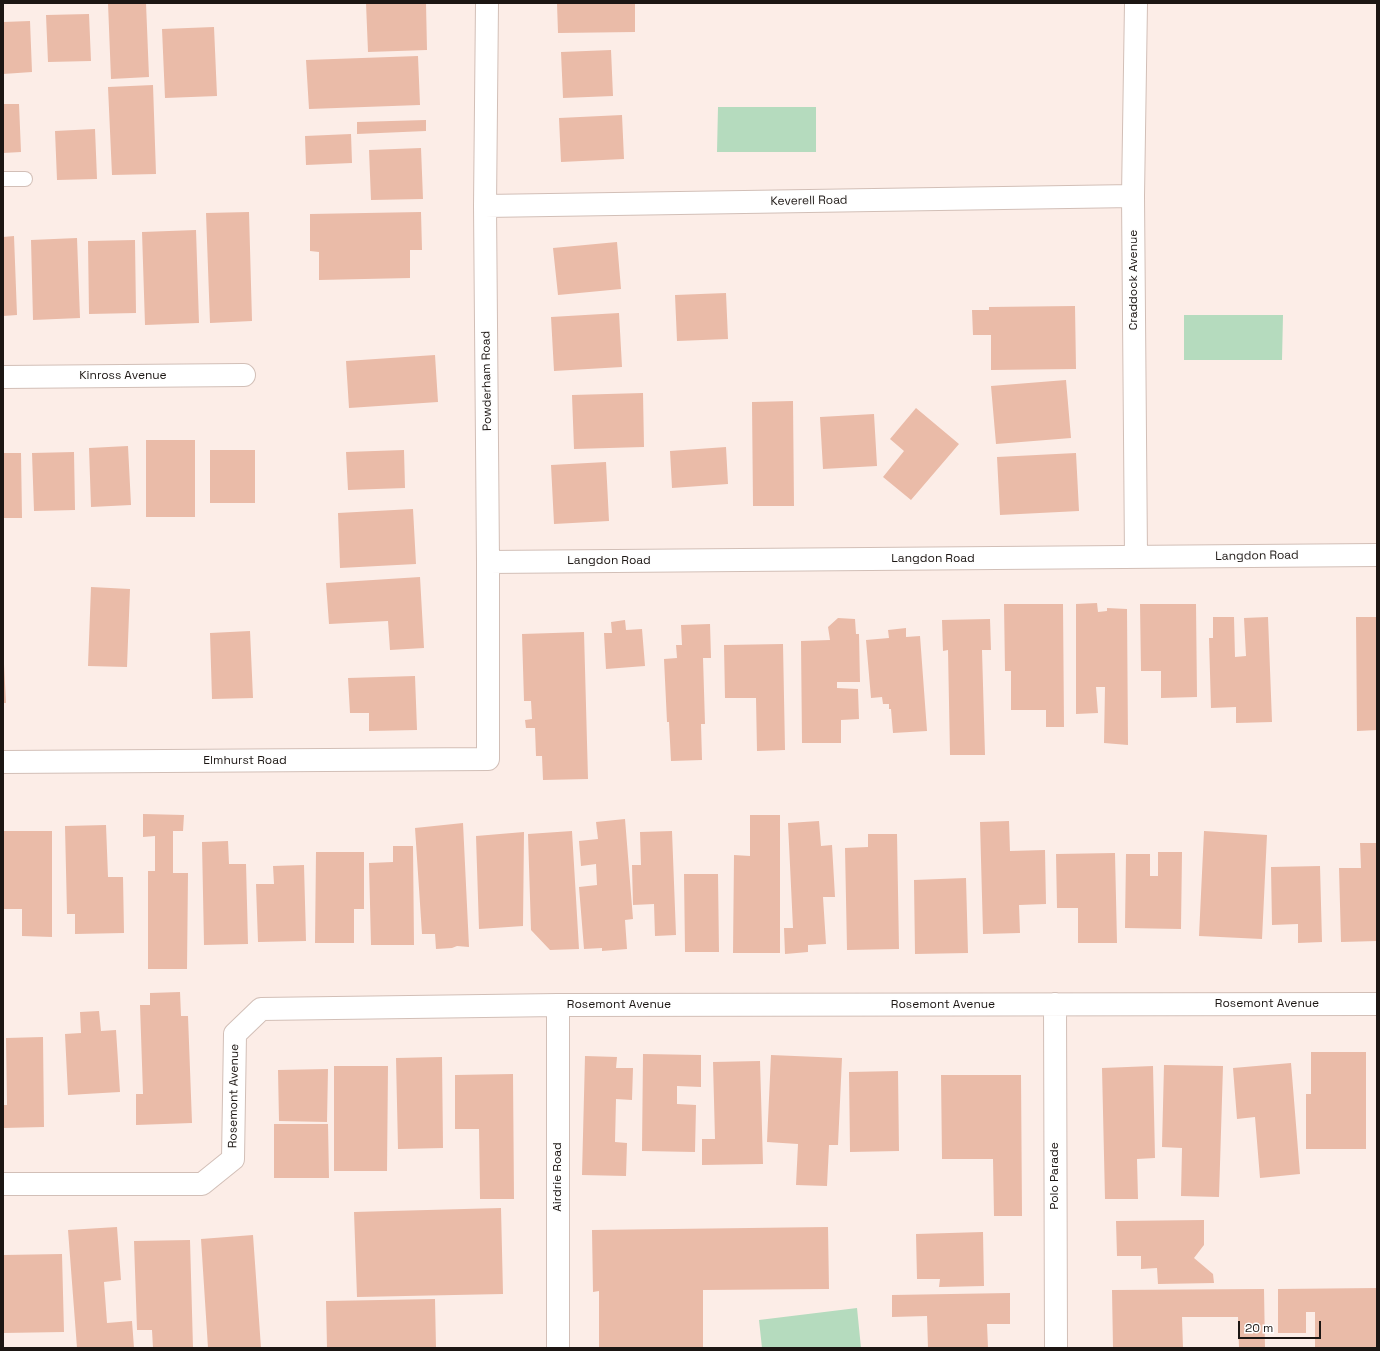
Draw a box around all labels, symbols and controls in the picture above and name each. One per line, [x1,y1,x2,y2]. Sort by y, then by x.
street label: Keverell Road [770,193,848,209]
street label: Craddock Avenue [1127,230,1141,330]
street label: Powderham Road [479,331,495,431]
street label: Kinross Avenue [79,369,167,383]
street label: Langdon Road [1215,548,1299,564]
street label: Langdon Road [891,552,975,566]
street label: Langdon Road [567,554,651,568]
street label: Elmhurst Road [203,754,287,768]
street label: Rosemont Avenue [1215,997,1319,1011]
street label: Rosemont Avenue [567,998,671,1012]
street label: Rosemont Avenue [891,998,995,1012]
street label: Rosemont Avenue [226,1044,242,1148]
street label: Airdrie Road [551,1142,565,1212]
street label: Polo Parade [1048,1142,1062,1210]
scale bar [1240,1313,1323,1339]
text: 20 m [1245,1320,1273,1336]

